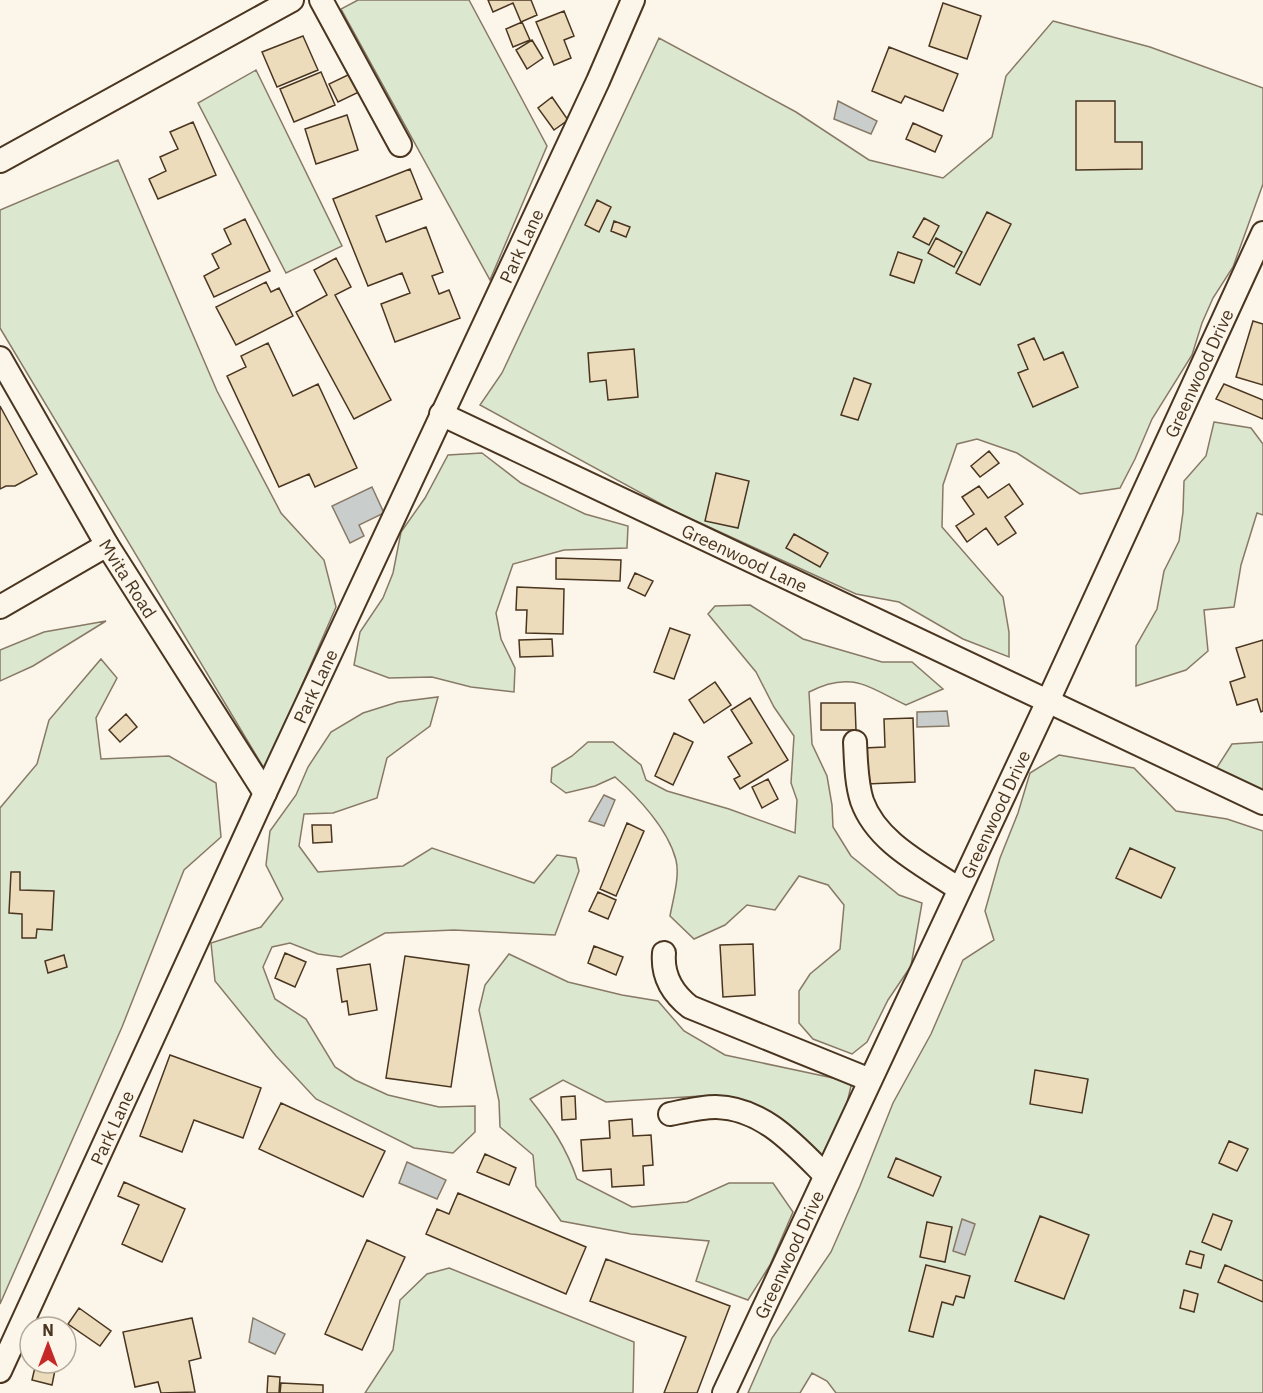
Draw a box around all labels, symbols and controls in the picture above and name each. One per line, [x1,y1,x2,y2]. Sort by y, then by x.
street label: Park Lane [494,205,548,287]
street label: Greenwood Drive [1159,305,1238,441]
street label: Greenwood Lane [678,518,811,597]
street label: Mvita Road [94,534,162,622]
street label: Park Lane [288,645,342,727]
street label: Greenwood Drive [955,746,1035,882]
street label: Park Lane [85,1086,139,1168]
street label: Greenwood Drive [749,1186,829,1322]
north arrow [18,1315,78,1375]
text: N [42,1320,54,1340]

